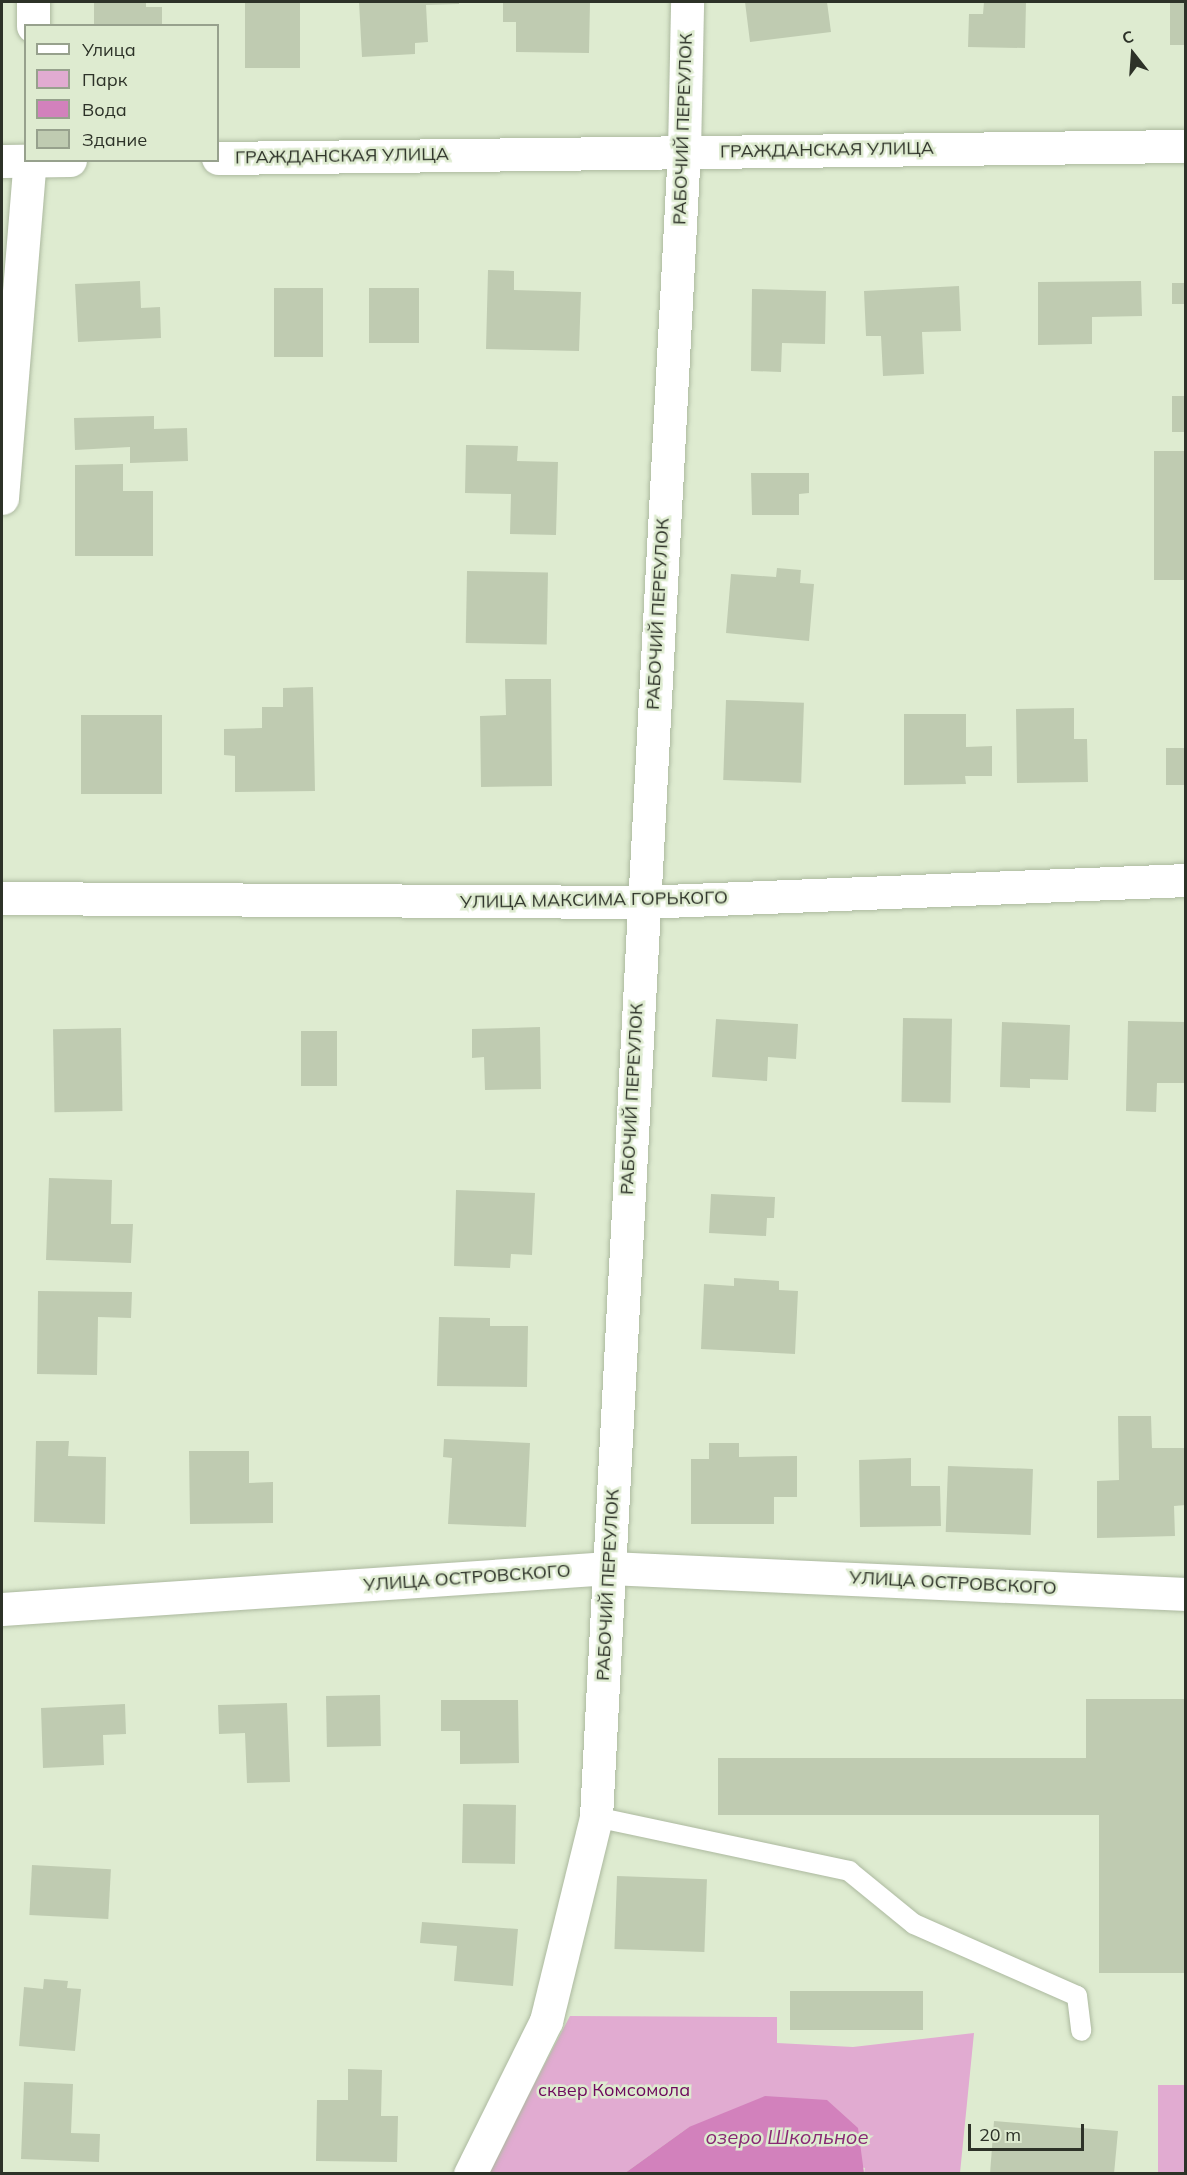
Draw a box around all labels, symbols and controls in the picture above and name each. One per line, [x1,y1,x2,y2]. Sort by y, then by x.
legend [24,24,219,162]
north arrow [1103,24,1163,84]
text: С [1120,26,1136,48]
street label: РАБОЧИЙ ПЕРЕУЛОК [669,33,697,225]
text: Улица [82,38,136,61]
text: Парк [82,68,127,91]
text: Вода [82,98,127,121]
text: Здание [82,128,147,151]
street label: ГРАЖДАНСКАЯ УЛИЦА [720,137,934,163]
street label: ГРАЖДАНСКАЯ УЛИЦА [235,143,449,169]
street label: РАБОЧИЙ ПЕРЕУЛОК [642,518,674,710]
street label: УЛИЦА МАКСИМА ГОРЬКОГО [460,887,728,913]
street label: РАБОЧИЙ ПЕРЕУЛОК [616,1003,648,1195]
street label: РАБОЧИЙ ПЕРЕУЛОК [592,1489,624,1681]
street label: УЛИЦА ОСТРОВСКОГО [363,1560,571,1596]
street label: УЛИЦА ОСТРОВСКОГО [849,1567,1057,1599]
park label: сквер Комсомола [538,2079,690,2101]
scale bar [971,2112,1086,2150]
text: 20 m [979,2123,1021,2146]
water label: озеро Школьное [705,2124,869,2148]

